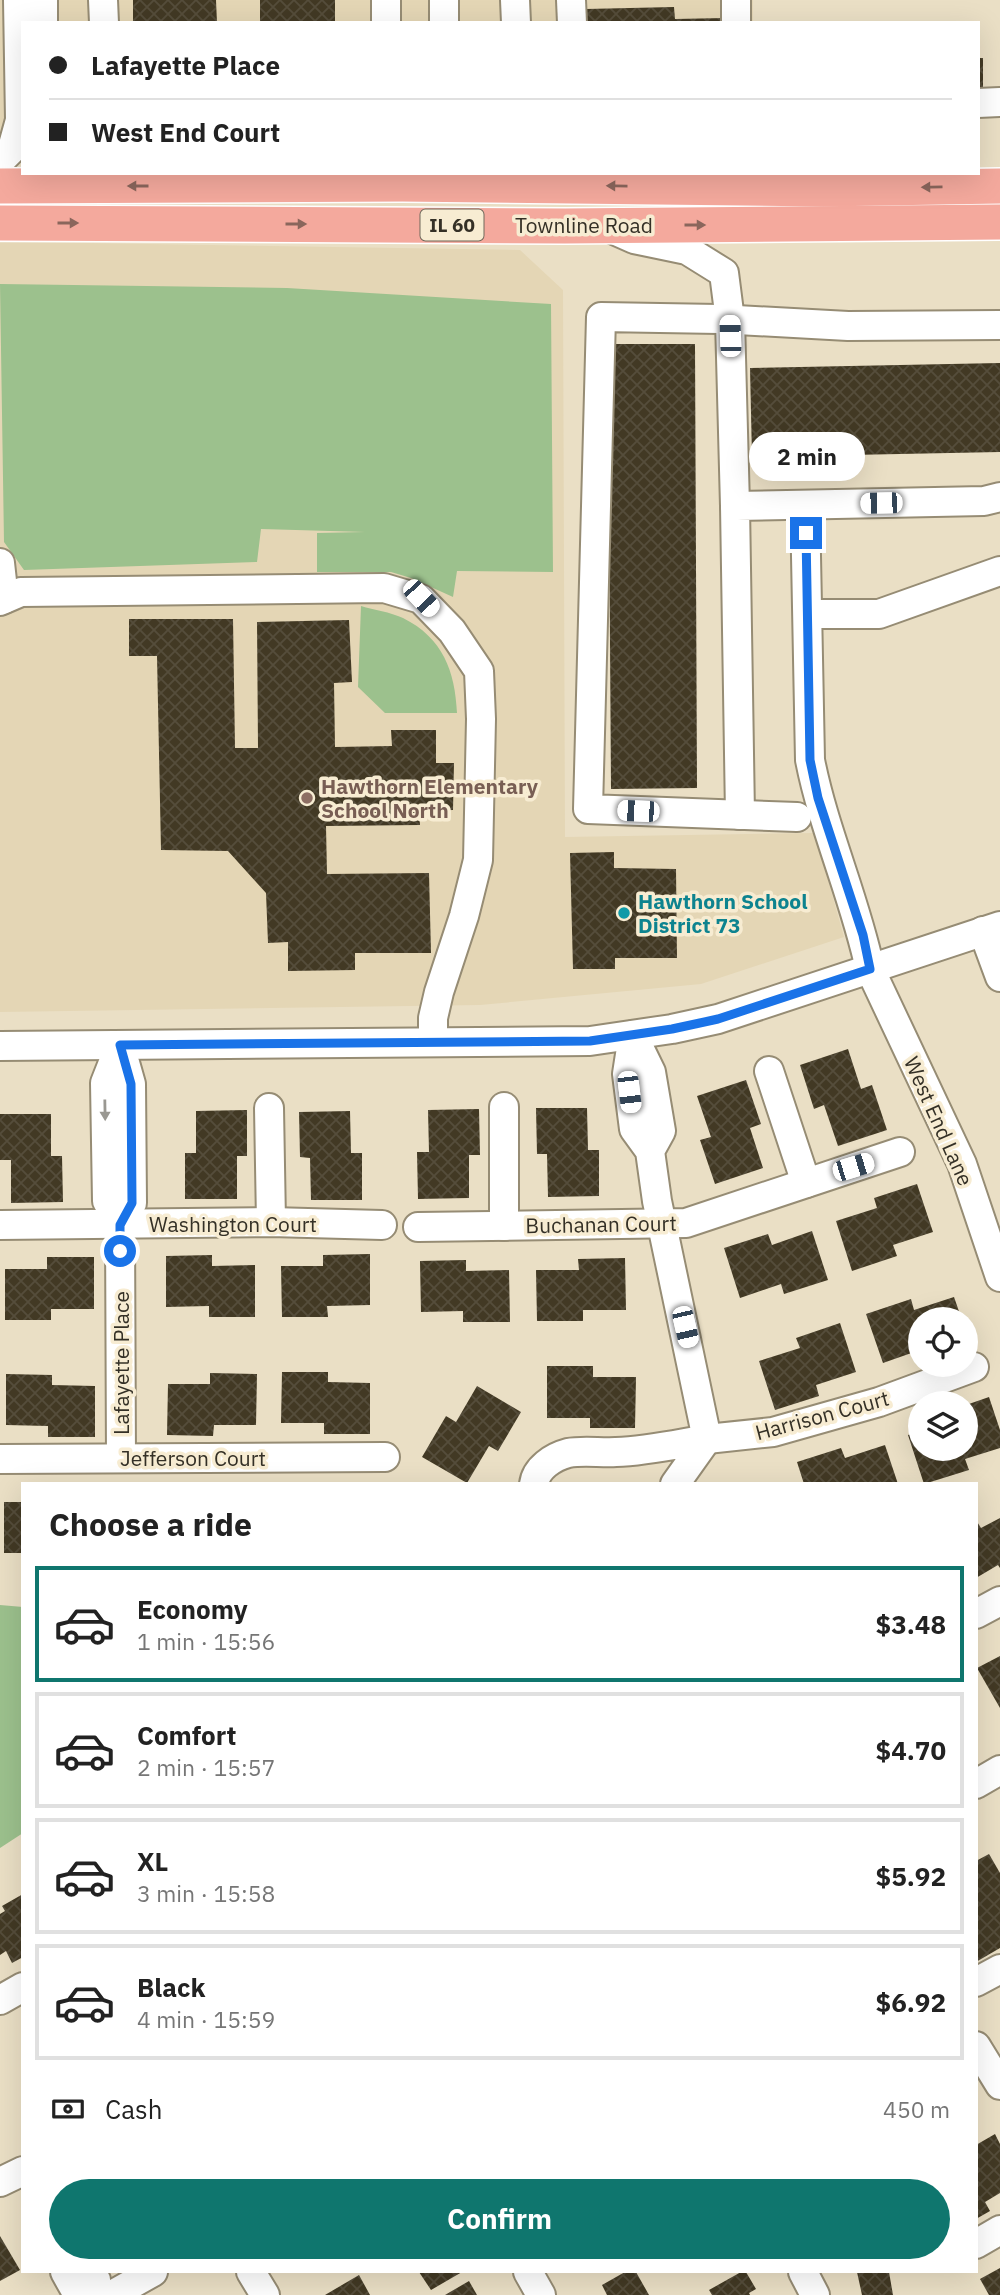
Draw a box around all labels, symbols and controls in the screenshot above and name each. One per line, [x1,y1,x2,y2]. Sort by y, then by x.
text: Lafayette Place [91,48,280,82]
text: West End Court [91,115,280,149]
one-way arrow [126,180,148,192]
one-way arrow [606,180,628,192]
one-way arrow [921,181,943,193]
road number: IL 60 [420,210,484,241]
street label: Townline Road [515,211,653,239]
one-way arrow [57,217,79,229]
one-way arrow [285,218,307,230]
one-way arrow [684,219,706,231]
car [719,315,742,357]
callout: 2 min [748,432,864,480]
text: 2 min [777,441,837,471]
car [860,492,903,514]
route end [790,517,822,549]
car [399,575,444,621]
place label: Hawthorn Elementary School North [321,772,539,824]
marker: Hawthorn Elementary School North [299,790,315,806]
car [617,800,660,822]
place label: Hawthorn School District 73 [638,887,808,939]
marker: Hawthorn School District 73 [616,905,632,921]
street label: West End Lane [898,1052,980,1190]
car [617,1070,642,1114]
one-way arrow [100,1099,111,1121]
car [830,1151,877,1183]
street label: Buchanan Court [525,1209,677,1239]
street label: Washington Court [149,1210,317,1238]
route start [104,1235,136,1267]
street label: Lafayette Place [107,1291,135,1435]
car [671,1304,700,1350]
map controls [908,1307,978,1461]
button: locate [908,1307,978,1377]
street label: Harrison Court [752,1384,892,1446]
button: layers [908,1391,978,1461]
street label: Jefferson Court [120,1444,266,1472]
text: Choose a ride [49,1503,252,1545]
text: Economy [137,1592,248,1626]
icon: car [53,1593,116,1656]
text: $3.48 [876,1607,946,1641]
text: 1 min · 15:56 [137,1626,275,1656]
text: Comfort [137,1718,236,1752]
icon: car [53,1719,116,1782]
text: $4.70 [876,1733,946,1767]
text: 2 min · 15:57 [137,1752,275,1782]
text: XL [137,1844,168,1878]
icon: car [53,1845,116,1908]
text: $5.92 [876,1859,946,1893]
text: 3 min · 15:58 [137,1878,275,1908]
text: Black [137,1970,205,2004]
icon: car [53,1971,116,2034]
text: $6.92 [876,1985,946,2019]
text: 4 min · 15:59 [137,2004,275,2034]
icon: cash [49,2090,87,2128]
text: Cash [105,2092,162,2126]
text: 450 m [883,2094,950,2124]
button: Confirm [49,2179,950,2259]

